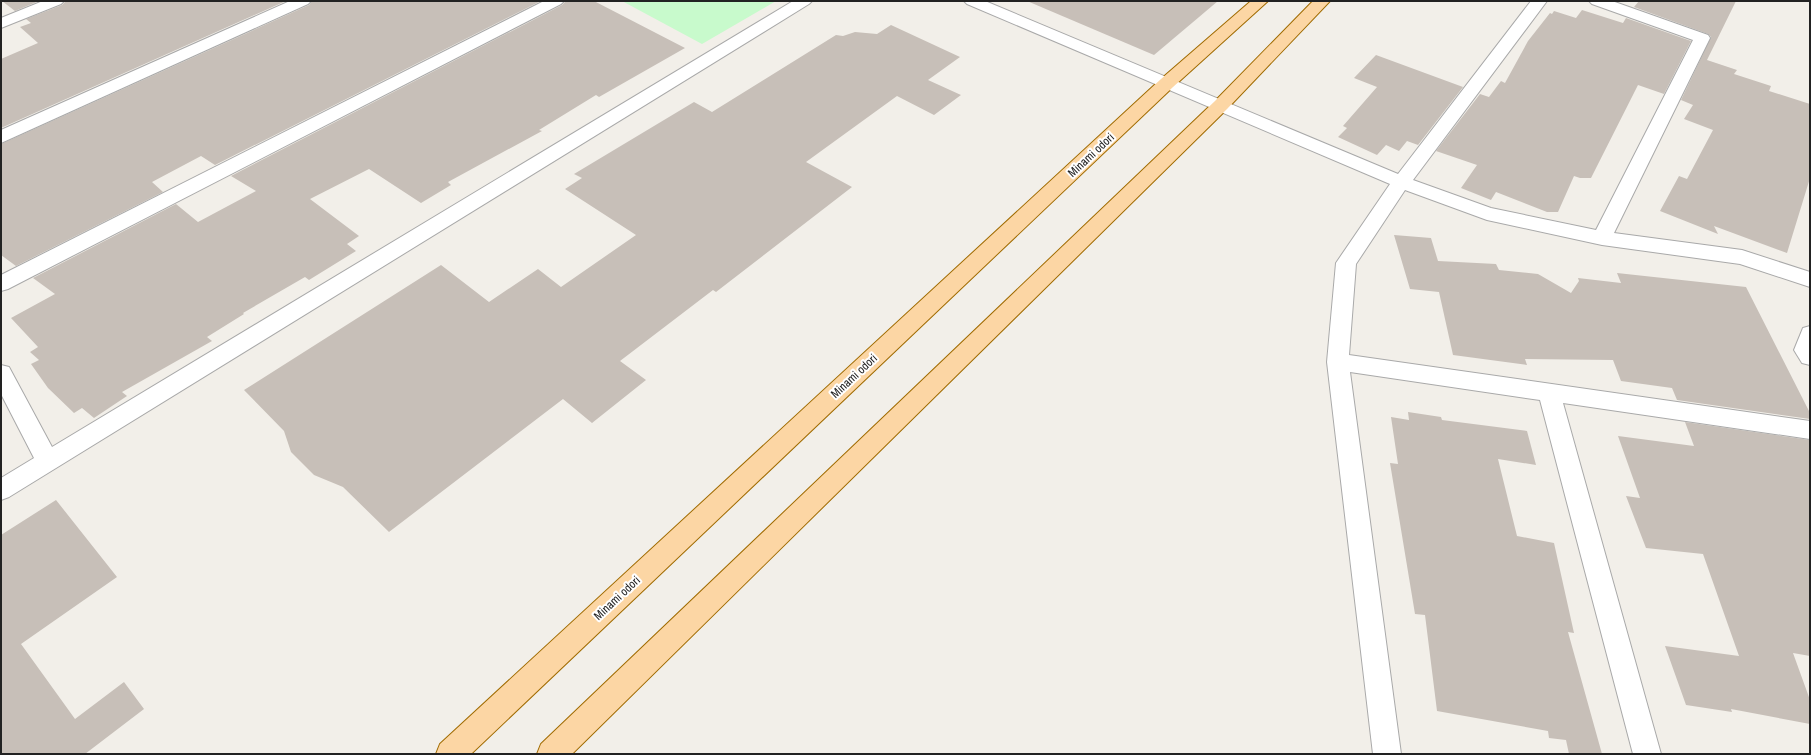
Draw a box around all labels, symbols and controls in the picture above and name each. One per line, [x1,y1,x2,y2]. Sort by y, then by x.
street label: Minami odori [1064,129,1118,181]
street label: Minami odori [827,350,881,402]
street label: Minami odori [590,572,644,624]

